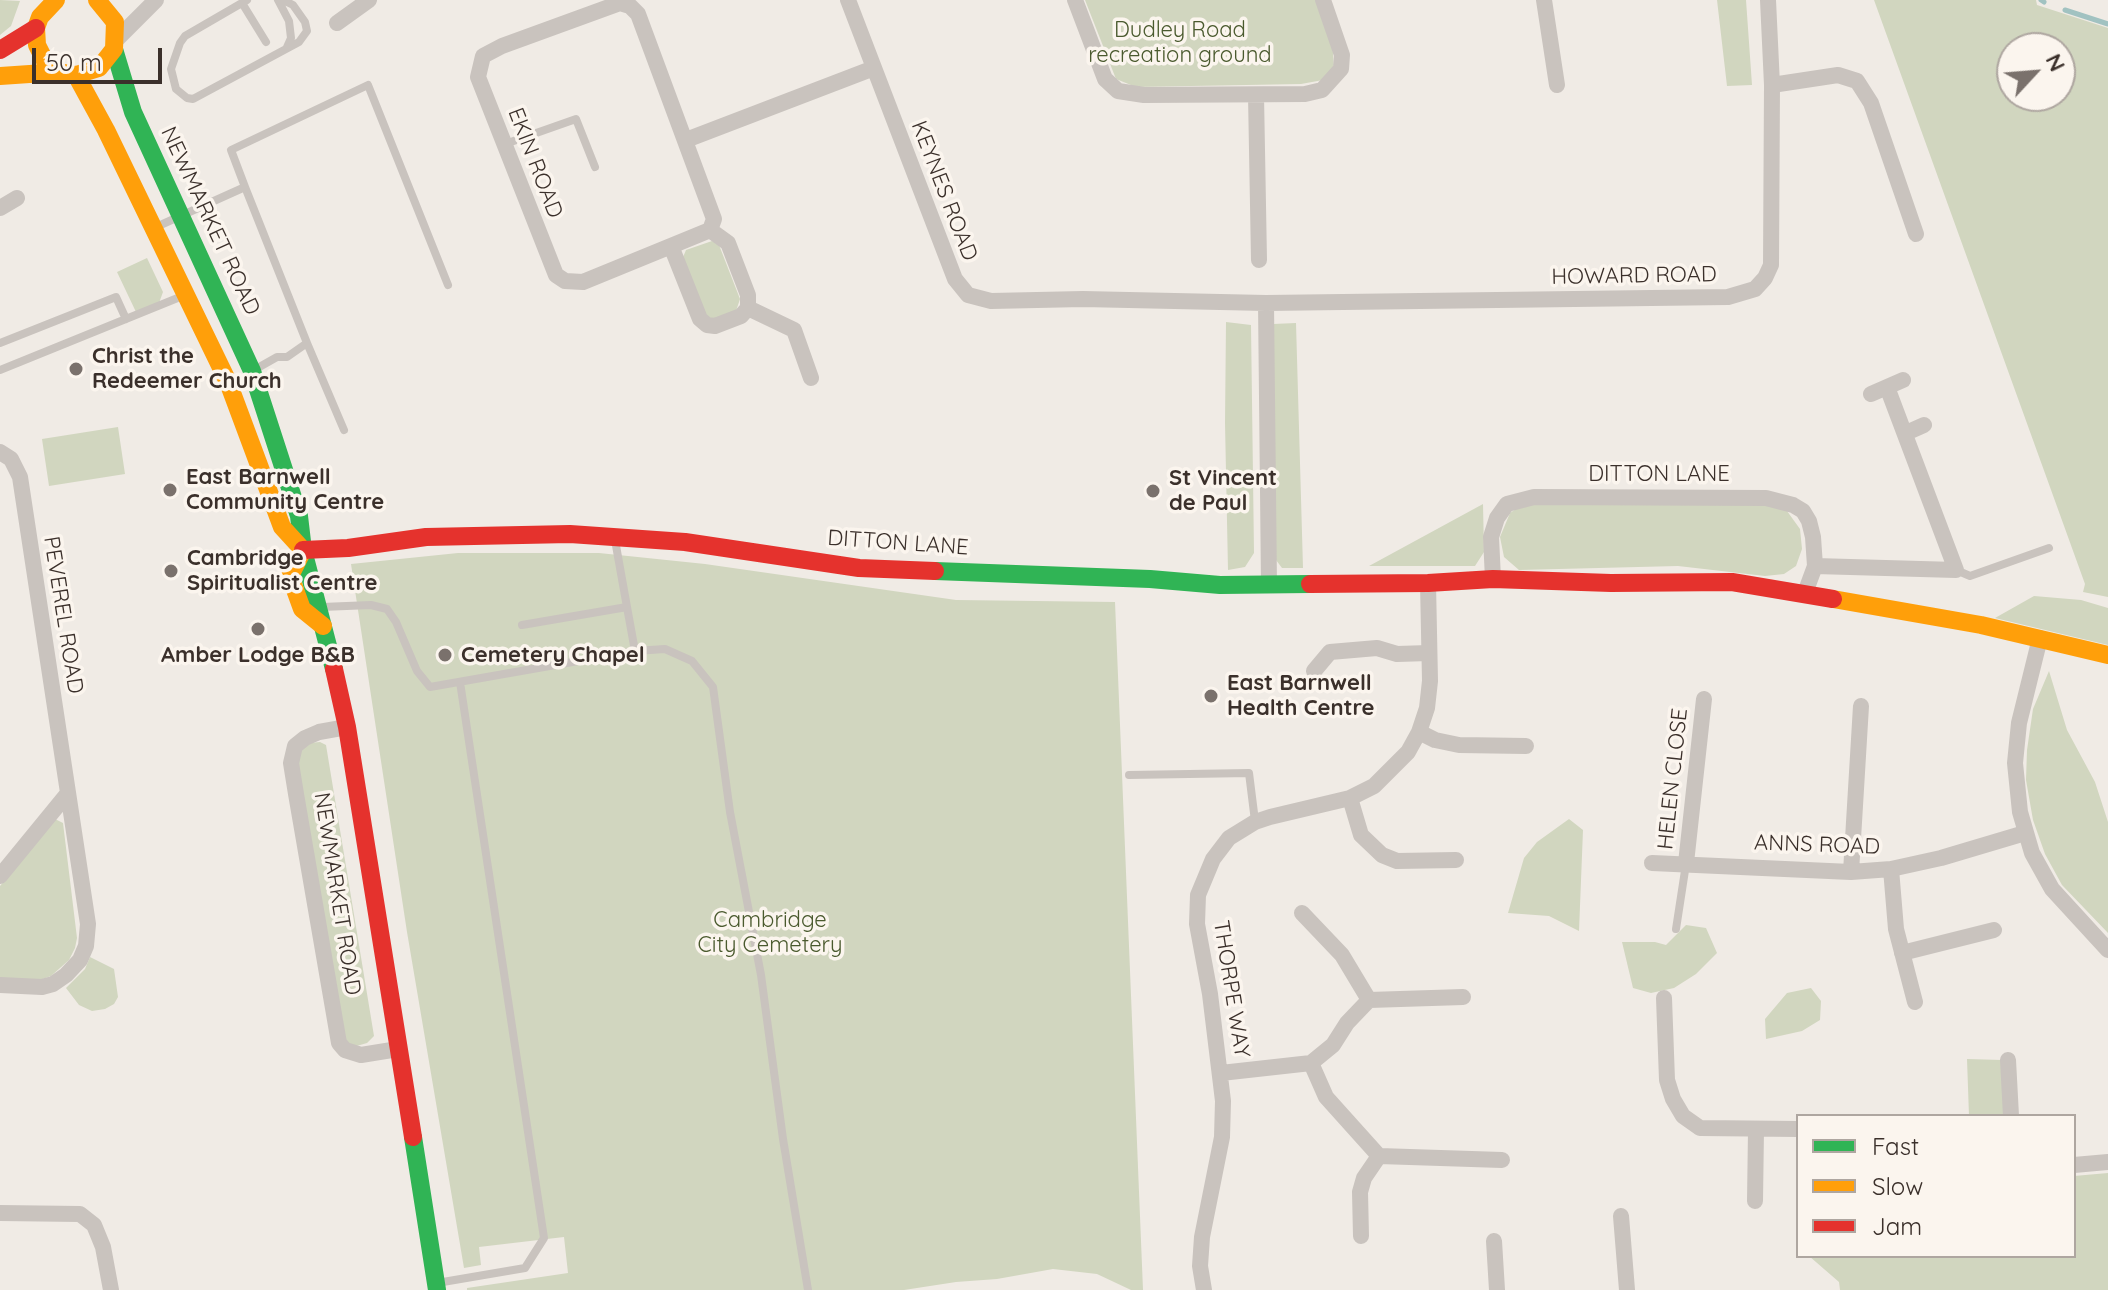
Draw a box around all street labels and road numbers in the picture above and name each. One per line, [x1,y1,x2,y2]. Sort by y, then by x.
street label: EKIN ROAD [502,104,568,222]
street label: KEYNES ROAD [905,117,983,265]
street label: NEWMARKET ROAD [155,123,265,319]
street label: HOWARD ROAD [1551,261,1717,291]
street label: DITTON LANE [1588,461,1730,487]
street label: DITTON LANE [827,525,969,561]
street label: PEVEREL ROAD [38,534,88,696]
street label: HELEN CLOSE [1652,707,1694,851]
street label: NEWMARKET ROAD [308,791,366,997]
street label: ANNS ROAD [1754,830,1880,860]
street label: THORPE WAY [1207,918,1255,1060]

